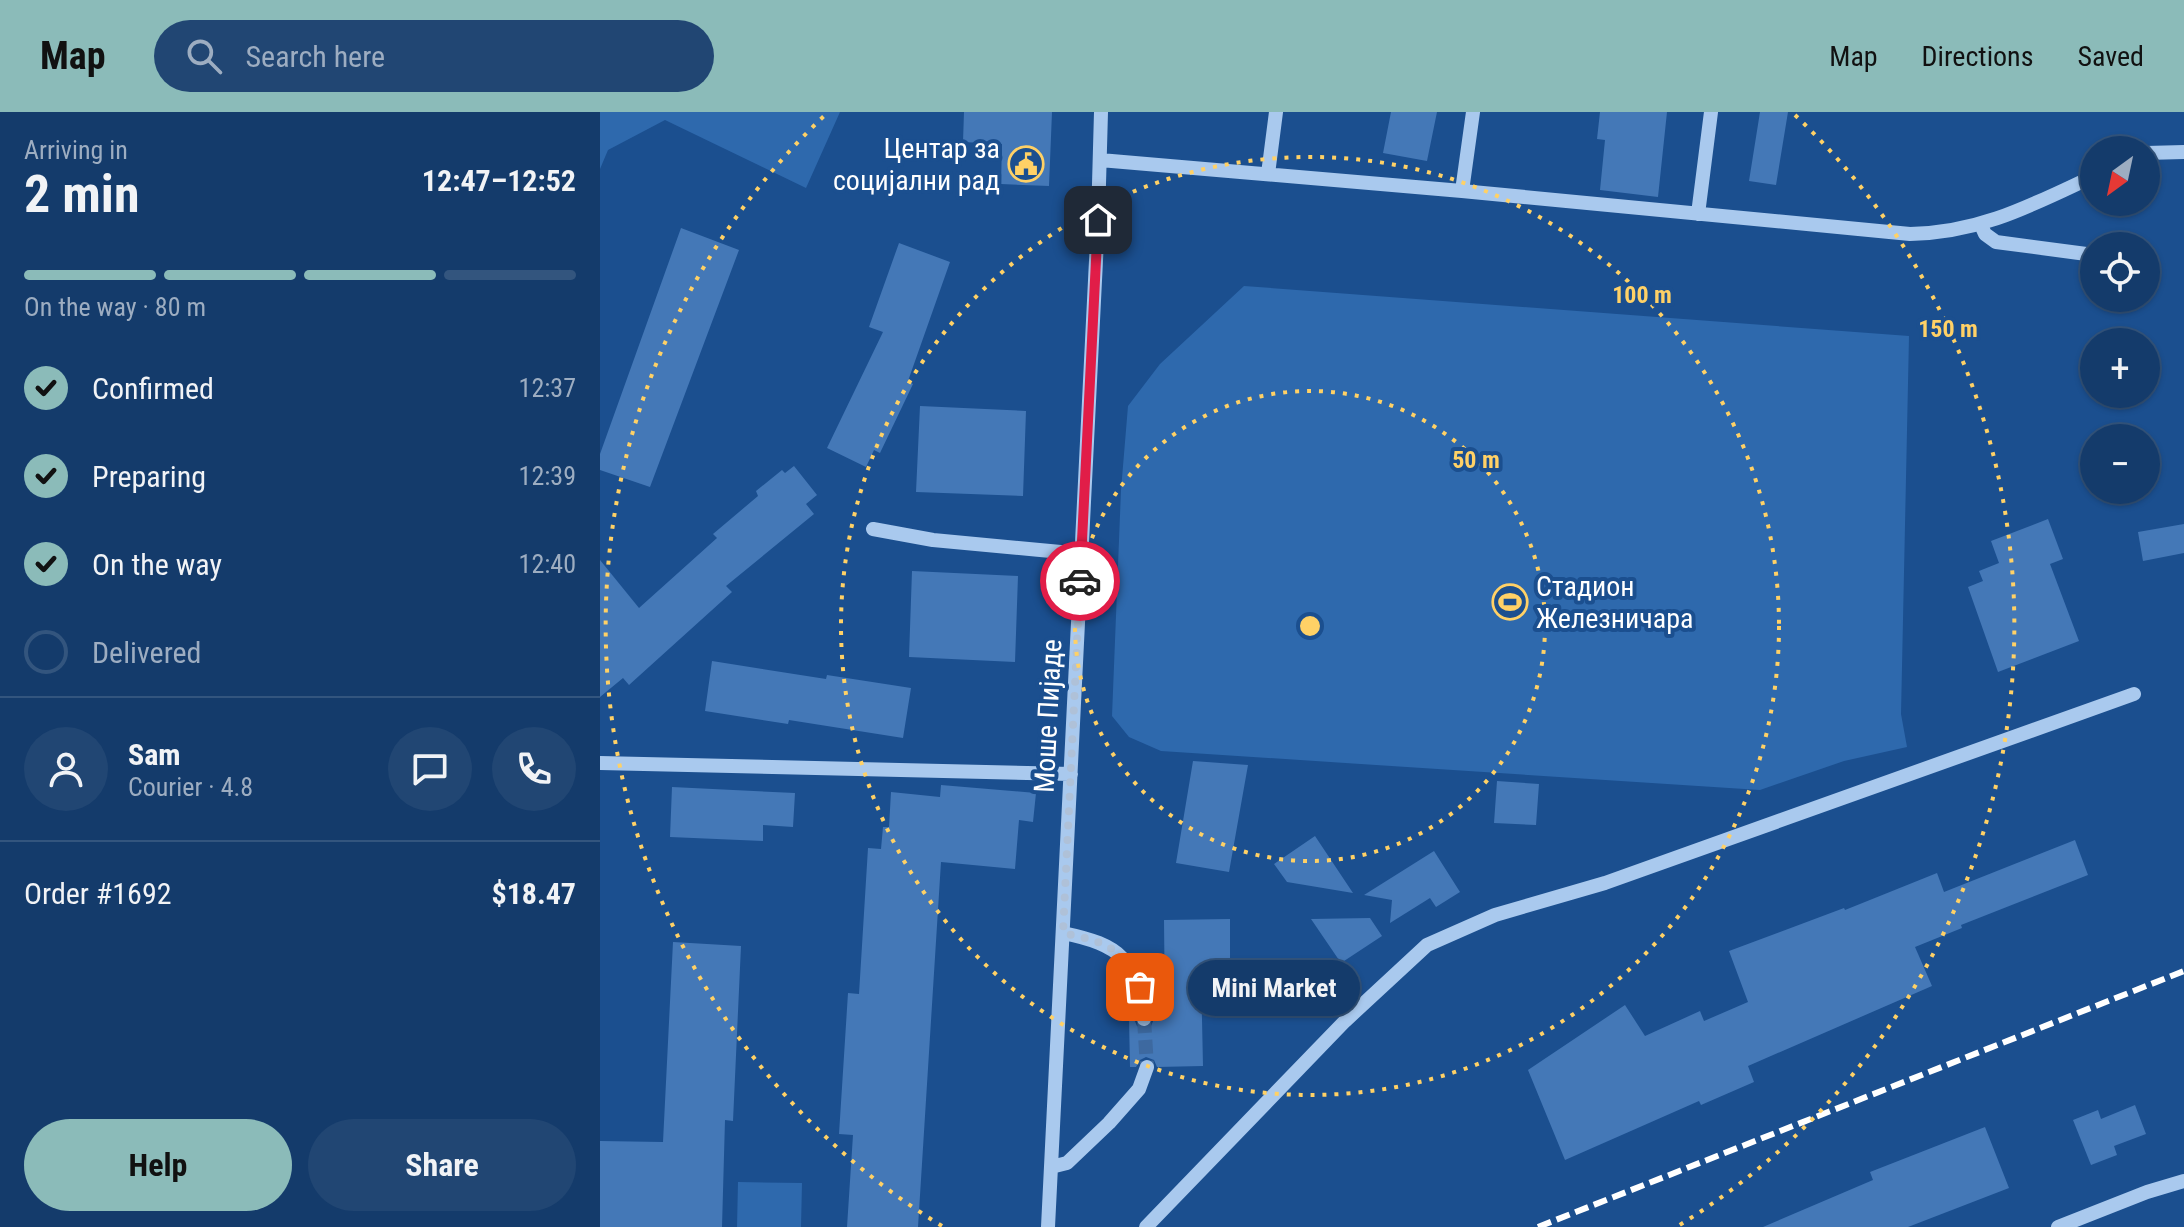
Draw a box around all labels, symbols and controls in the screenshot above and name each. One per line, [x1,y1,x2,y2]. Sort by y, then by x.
search box [154,20,714,92]
text: Map [40,34,106,78]
icon: search [182,34,226,78]
text: Search here [246,39,385,74]
text: Map [1829,40,1878,73]
text: Directions [1922,40,2033,73]
text: Saved [2077,40,2144,73]
place label: Центар за социјални рад [833,132,1000,197]
text: Arriving in [24,135,128,165]
north arrow [2080,136,2160,216]
map controls [2080,136,2160,504]
public building icon: Центар за социјални рад [1007,145,1045,183]
text: 12:47–12:52 [422,163,576,198]
text: 2 min [24,164,140,225]
pin [1064,186,1132,254]
icon: home [1076,198,1120,242]
button: locate [2080,232,2160,312]
text: 100 m [1612,281,1672,309]
text: On the way · 80 m [24,292,206,322]
text: 150 m [1918,315,1978,343]
button: + [2080,328,2160,408]
icon: check [24,366,68,410]
text: Confirmed [92,371,214,406]
text: 12:37 [519,373,576,403]
button: − [2080,424,2160,504]
text: 50 m [1452,446,1500,474]
icon: check [24,454,68,498]
text: Preparing [92,459,206,494]
text: 12:39 [519,461,576,491]
courier [1040,541,1120,621]
icon: check [24,542,68,586]
text: On the way [92,547,222,582]
text: 12:40 [519,549,576,579]
icon: car [1058,559,1102,603]
place label: Стадион Железничара [1536,570,1693,635]
sports icon: Стадион Железничара [1491,583,1529,621]
centre of rings [1296,612,1324,640]
text: Delivered [92,635,201,670]
street label: Моше Пијаде [1027,638,1069,794]
button: person [24,727,108,811]
button: chat [388,727,472,811]
button: phone [492,727,576,811]
text: Sam [128,737,181,772]
text: Courier · 4.8 [128,772,253,802]
text: Order #1692 [24,876,172,911]
text: $18.47 [491,876,576,911]
pin [1106,953,1174,1021]
callout: Mini Market [1188,959,1360,1015]
icon: bag [1118,965,1162,1009]
text: Mini Market [1212,973,1336,1003]
button: Help [24,1119,292,1211]
button: Share [308,1119,576,1211]

